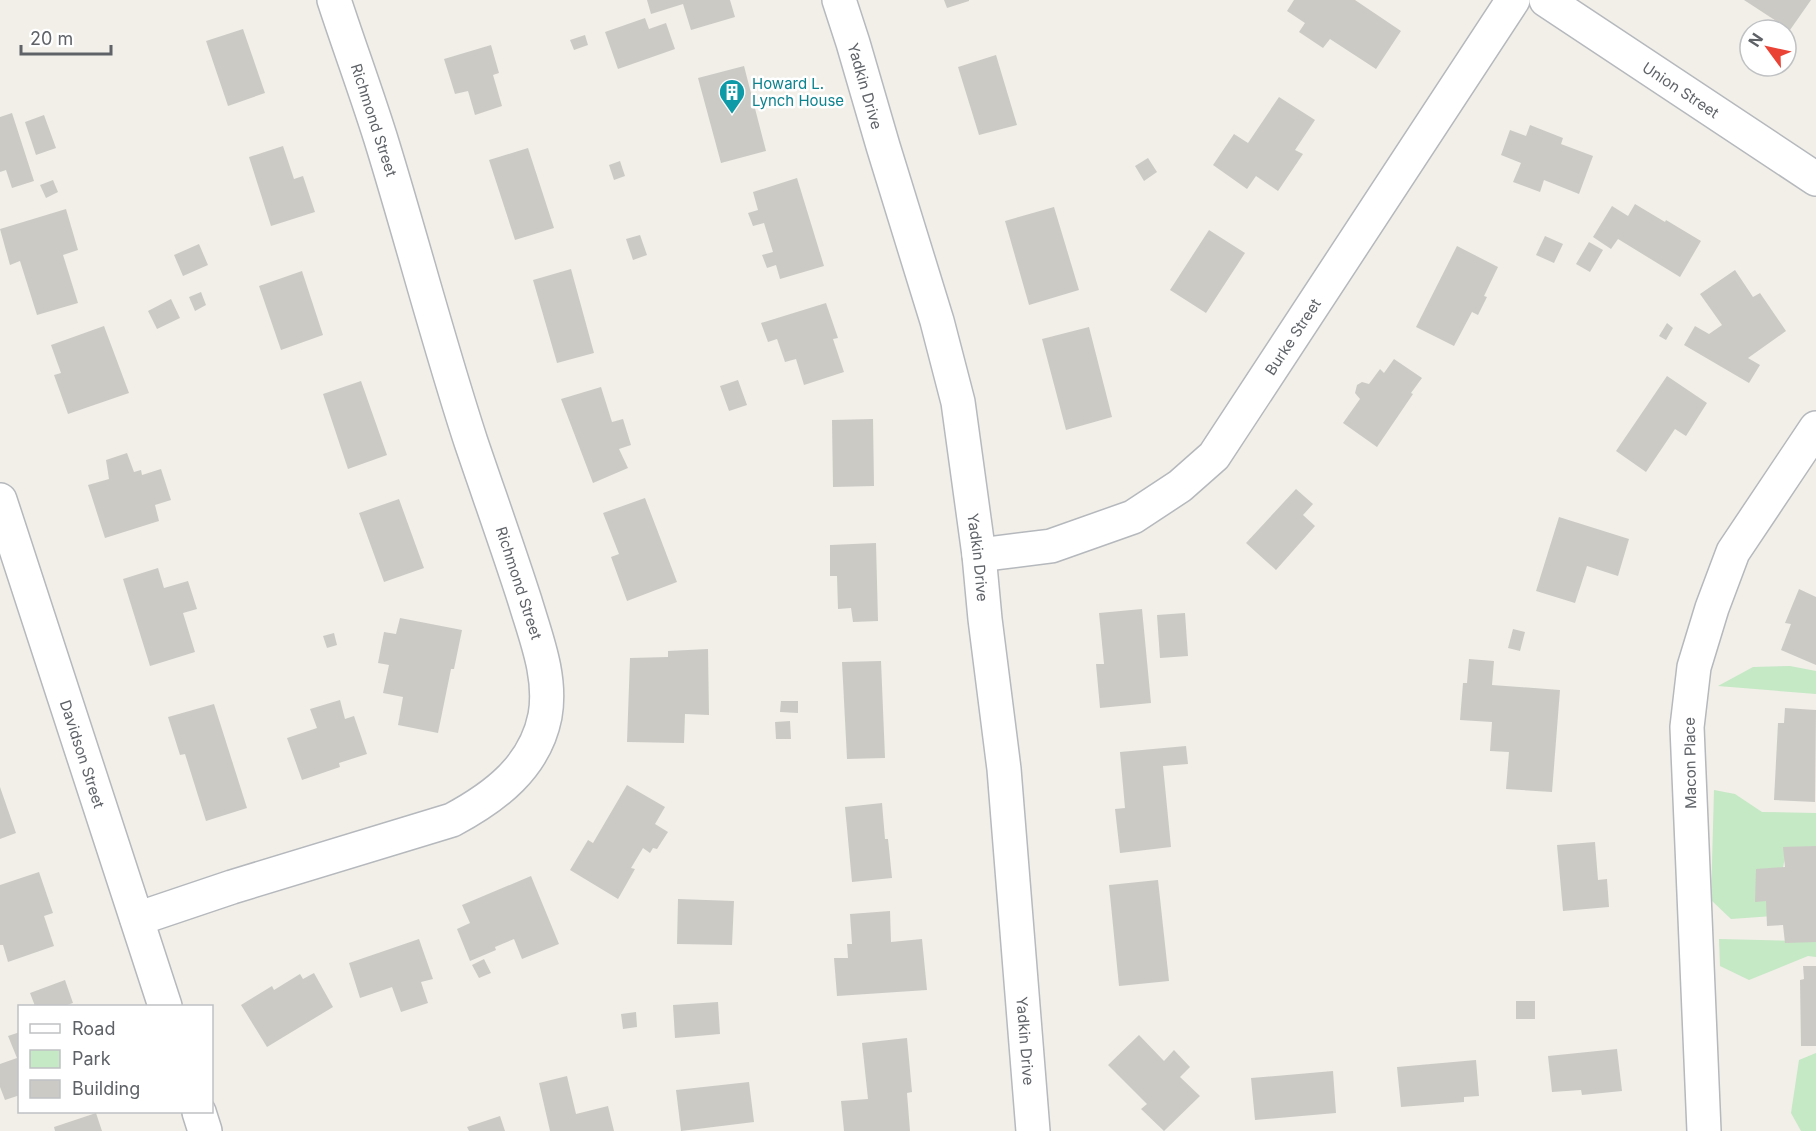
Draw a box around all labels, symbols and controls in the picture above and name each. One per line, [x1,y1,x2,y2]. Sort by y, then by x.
scale bar [21,18,111,56]
north arrow [1738,18,1798,78]
text: 20 m [30,28,73,49]
text: N [1744,29,1767,50]
street label: Yadkin Drive [844,41,887,131]
street label: Union Street [1639,57,1723,122]
street label: Richmond Street [347,61,401,179]
place label: Howard L. Lynch House [752,74,844,110]
building icon: Howard L. Lynch House [717,77,747,115]
street label: Burke Street [1260,295,1324,379]
street label: Yadkin Drive [964,512,993,602]
street label: Richmond Street [492,524,546,642]
street label: Davidson Street [56,697,109,810]
street label: Macon Place [1680,717,1700,809]
street label: Yadkin Drive [1013,996,1039,1086]
legend [18,1005,213,1113]
text: Road [72,1018,115,1039]
text: Park [72,1048,111,1069]
text: Building [72,1078,140,1099]

